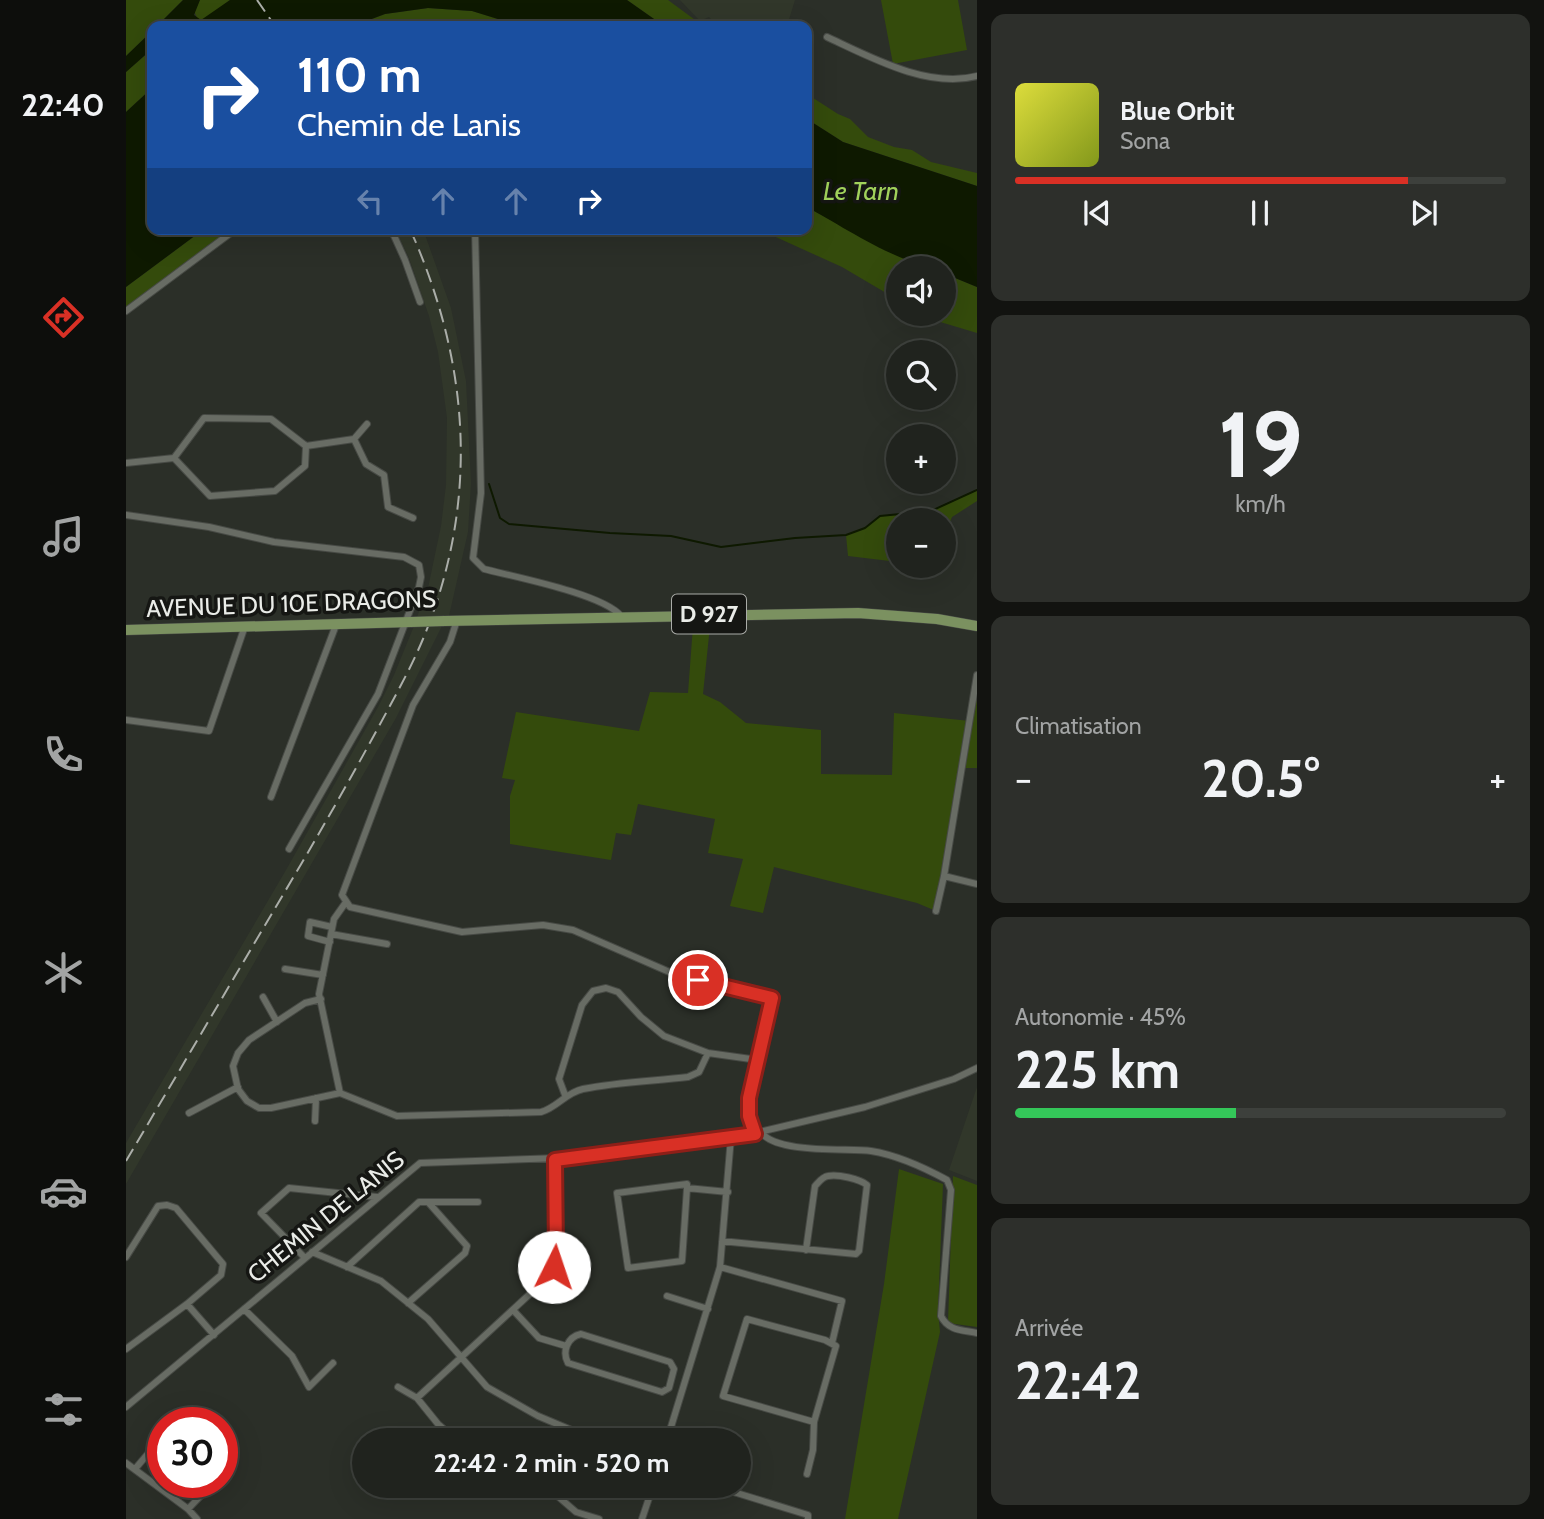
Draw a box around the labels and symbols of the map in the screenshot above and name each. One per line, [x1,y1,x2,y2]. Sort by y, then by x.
water label: Le Tarn [823,175,899,207]
street label: AVENUE DU 10E DRAGONS [146,584,436,623]
road number: D 927 [672,594,746,634]
pin [668,950,728,1010]
street label: CHEMIN DE LANIS [242,1145,410,1289]
position arrow [517,1230,591,1304]
speed limit sign: 30 [147,1407,238,1498]

